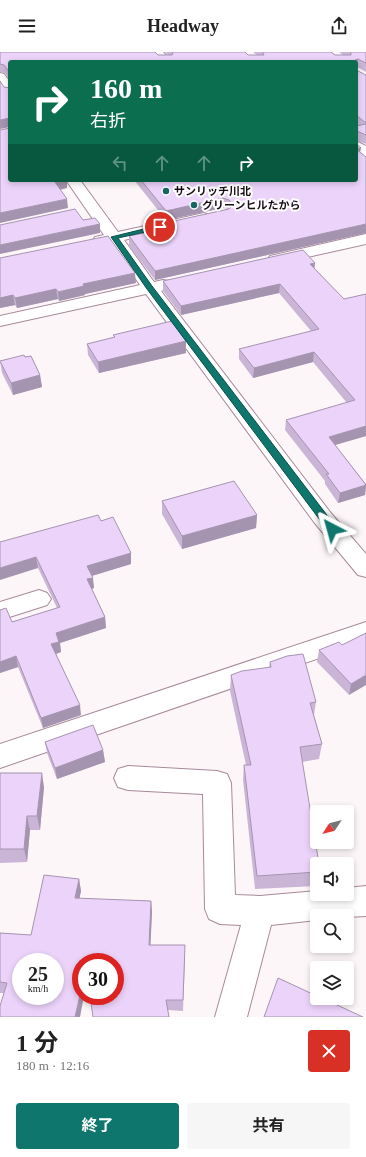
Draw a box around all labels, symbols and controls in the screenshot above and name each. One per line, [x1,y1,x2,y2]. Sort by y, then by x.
icon: menu [16,15,38,37]
icon: share [328,15,350,37]
text: Headway [147,16,219,36]
text: 160 m [90,73,162,104]
icon: right [24,76,76,128]
text: 右折 [90,111,126,131]
icon: left [109,152,131,174]
icon: ahead [151,152,173,174]
icon: ahead [193,152,215,174]
icon: right [235,152,257,174]
place label: サンリッチ川北 [174,185,251,197]
marker: サンリッチ川北 [161,186,171,196]
place label: グリーンヒルたから [202,199,300,211]
marker: グリーンヒルたから [189,200,199,210]
pin [143,210,177,244]
icon: arrive [149,216,171,238]
position arrow [311,508,353,550]
north arrow [310,805,354,849]
map controls [310,805,354,1005]
button: sound [310,857,354,901]
button: search [310,909,354,953]
speed limit sign: 30 [72,953,124,1005]
button: layers [310,961,354,1005]
text: 25 [28,963,48,985]
text: km/h [28,983,48,994]
text: 1 分 [16,1030,58,1056]
button: close [308,1030,350,1072]
text: 180 m · 12:16 [16,1058,89,1073]
button: 終了 [16,1103,179,1149]
button: 共有 [187,1103,350,1149]

